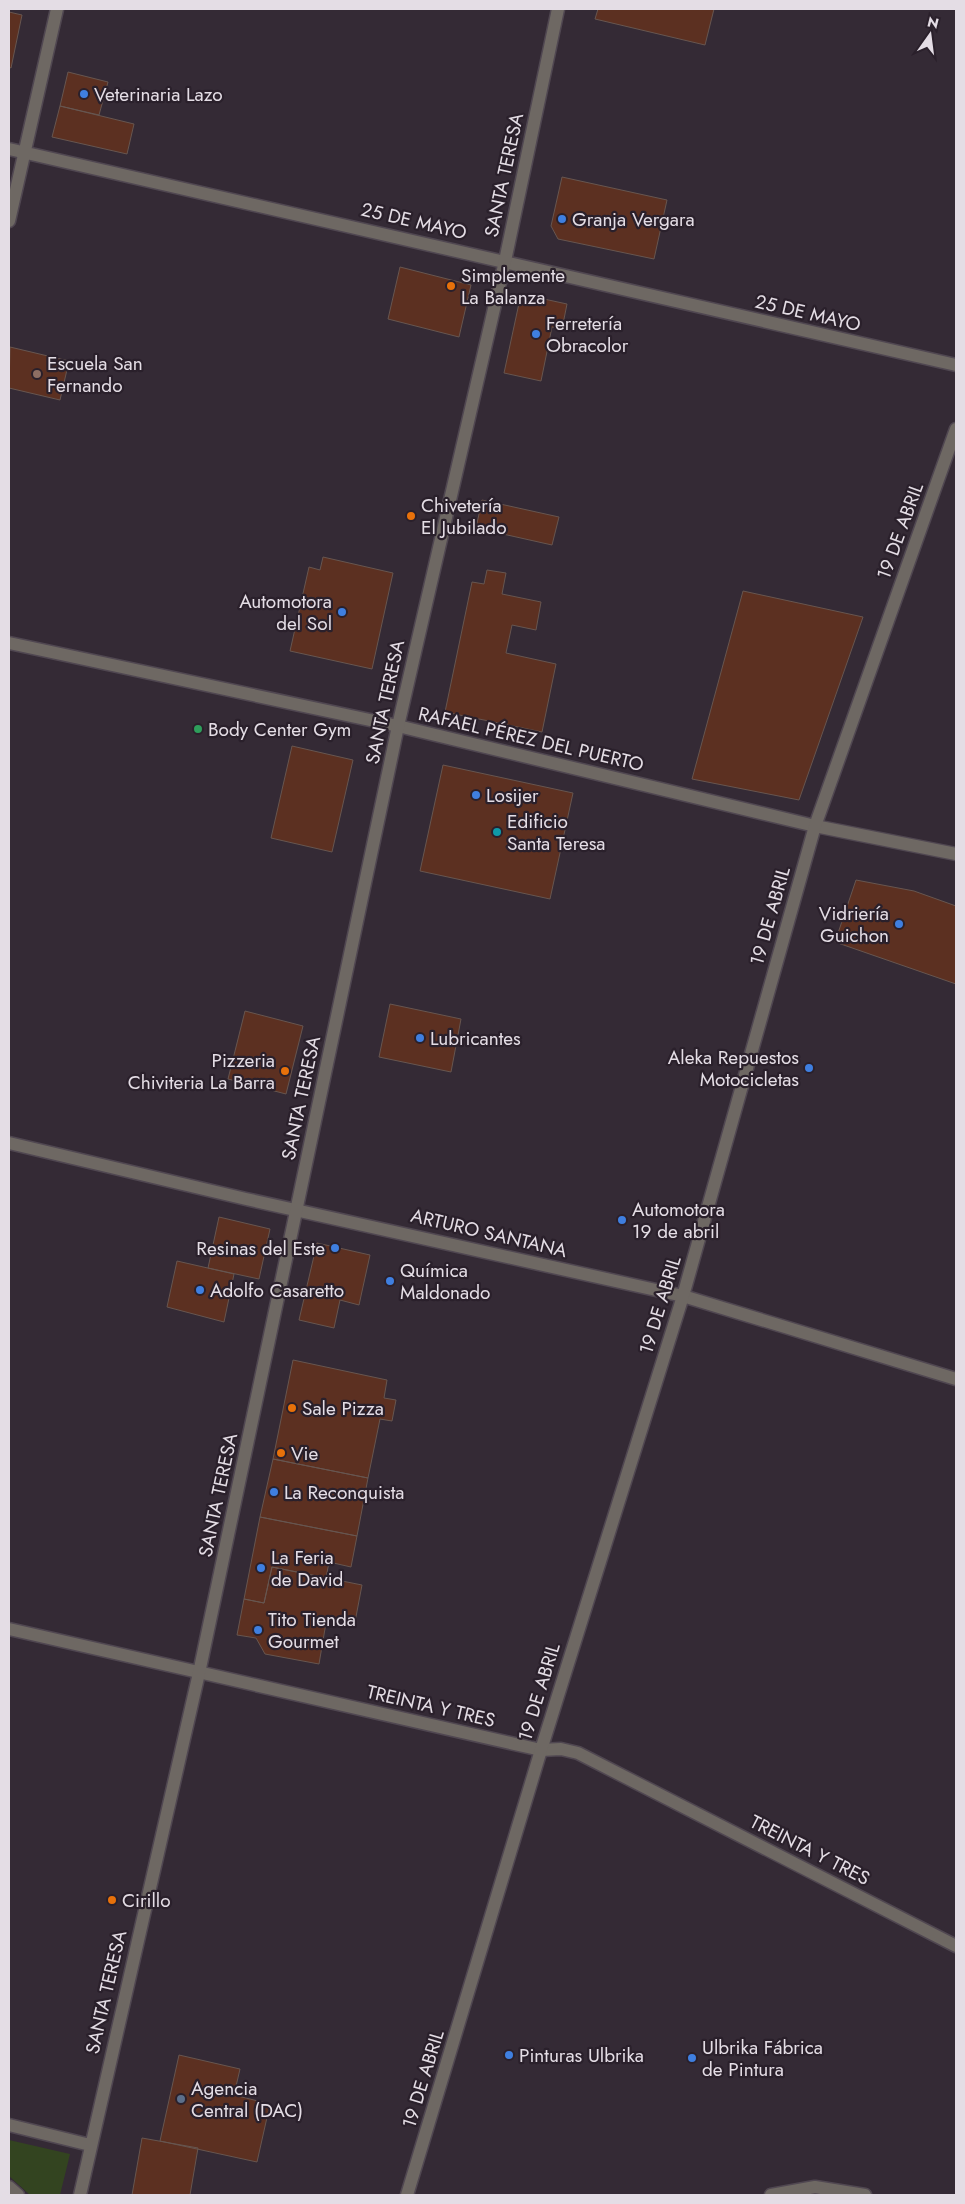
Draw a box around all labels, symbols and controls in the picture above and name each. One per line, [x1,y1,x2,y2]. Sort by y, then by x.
north arrow [905,10,955,60]
text: N [925,11,941,33]
place label: Veterinaria Lazo [94,81,223,108]
marker: Veterinaria Lazo [78,88,90,100]
street label: SANTA TERESA [478,110,530,240]
street label: 25 DE MAYO [359,196,469,246]
place label: Granja Vergara [572,206,695,233]
marker: Granja Vergara [556,213,568,225]
place label: Simplemente La Balanza [461,262,565,311]
marker: Simplemente La Balanza [445,280,457,292]
street label: 25 DE MAYO [753,288,863,338]
place label: Ferretería Obracolor [546,310,629,359]
marker: Ferretería Obracolor [530,328,542,340]
place label: Escuela San Fernando [47,350,143,399]
marker: Escuela San Fernando [31,368,43,380]
street label: 19 DE ABRIL [870,478,930,583]
place label: Chivetería El Jubilado [421,492,507,541]
marker: Chivetería El Jubilado [405,510,417,522]
place label: Automotora del Sol [239,588,332,637]
marker: Automotora del Sol [336,606,348,618]
street label: SANTA TERESA [359,637,411,767]
street label: RAFAEL PÉREZ DEL PUERTO [416,700,646,778]
place label: Body Center Gym [208,716,351,743]
marker: Body Center Gym [192,723,204,735]
place label: Losijer [486,782,539,809]
marker: Losijer [470,789,482,801]
place label: Edificio Santa Teresa [507,808,605,857]
marker: Edificio Santa Teresa [491,826,503,838]
street label: 19 DE ABRIL [743,863,797,968]
place label: Vidriería Guichon [819,900,889,949]
marker: Vidriería Guichon [893,918,905,930]
place label: Lubricantes [430,1025,521,1052]
marker: Lubricantes [414,1032,426,1044]
street label: SANTA TERESA [275,1033,327,1163]
place label: Aleka Repuestos Motocicletas [668,1044,799,1093]
place label: Pizzeria Chiviteria La Barra [128,1047,275,1096]
marker: Aleka Repuestos Motocicletas [803,1062,815,1074]
marker: Pizzeria Chiviteria La Barra [279,1065,291,1077]
place label: Automotora 19 de abril [632,1196,725,1245]
street label: ARTURO SANTANA [408,1202,570,1264]
marker: Automotora 19 de abril [616,1214,628,1226]
place label: Resinas del Este [196,1235,325,1262]
marker: Resinas del Este [329,1242,341,1254]
street label: 19 DE ABRIL [632,1252,688,1357]
place label: Química Maldonado [400,1257,490,1306]
marker: Química Maldonado [384,1275,396,1287]
place label: Adolfo Casaretto [210,1277,344,1304]
marker: Adolfo Casaretto [194,1284,206,1296]
place label: Sale Pizza [302,1395,384,1422]
marker: Sale Pizza [286,1402,298,1414]
street label: SANTA TERESA [192,1430,244,1560]
place label: Vie [291,1440,318,1467]
marker: Vie [275,1447,287,1459]
place label: La Reconquista [284,1479,404,1506]
marker: La Reconquista [268,1486,280,1498]
place label: La Feria de David [271,1544,343,1593]
marker: La Feria de David [255,1562,267,1574]
place label: Tito Tienda Gourmet [268,1606,356,1655]
marker: Tito Tienda Gourmet [252,1624,264,1636]
street label: 19 DE ABRIL [511,1639,567,1744]
street label: TREINTA Y TRES [364,1678,498,1734]
street label: TREINTA Y TRES [745,1808,875,1892]
place label: Cirillo [122,1887,171,1914]
marker: Cirillo [106,1894,118,1906]
street label: SANTA TERESA [79,1927,133,2057]
street label: 19 DE ABRIL [395,2026,451,2131]
place label: Ulbrika Fábrica de Pintura [702,2034,823,2083]
place label: Pinturas Ulbrika [519,2042,644,2069]
marker: Pinturas Ulbrika [503,2049,515,2061]
marker: Ulbrika Fábrica de Pintura [686,2052,698,2064]
place label: Agencia Central (DAC) [191,2075,303,2124]
marker: Agencia Central (DAC) [175,2093,187,2105]

